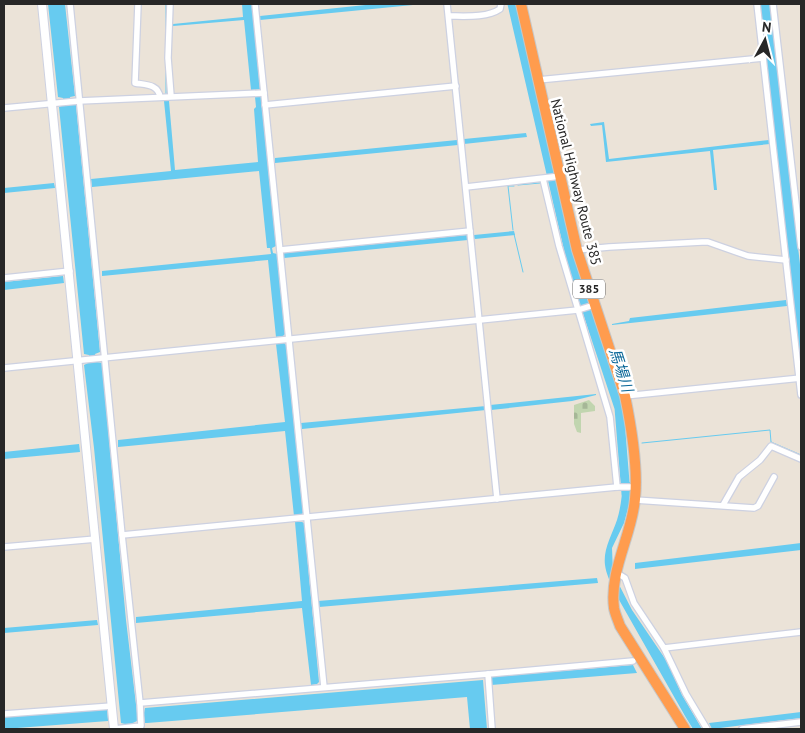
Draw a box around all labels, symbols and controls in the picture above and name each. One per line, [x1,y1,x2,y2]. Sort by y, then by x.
north arrow [740,15,790,65]
text: N [761,18,772,37]
street label: National Highway Route 385 [547,97,605,267]
road number: 385 [573,280,605,298]
water label: 馬場川 [605,346,638,396]

